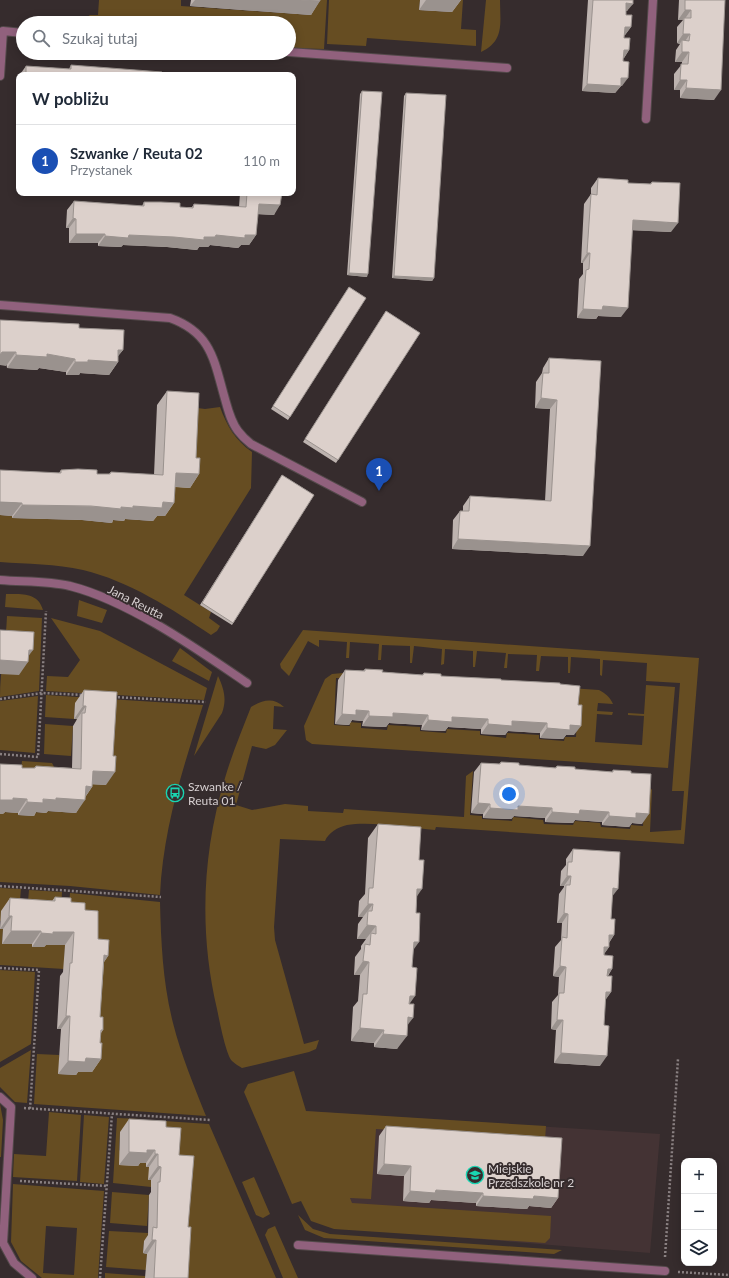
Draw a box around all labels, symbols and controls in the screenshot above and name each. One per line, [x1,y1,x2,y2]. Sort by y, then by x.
search box [16,16,296,60]
icon: search [30,27,52,49]
text: Szukaj tutaj [62,29,138,47]
text: W pobliżu [32,88,109,109]
text: Szwanke / Reuta 02 [70,144,203,162]
text: 1 [41,153,49,169]
text: 110 m [243,153,280,169]
text: Przystanek [70,162,132,178]
pin: 1 [366,458,392,491]
street label: Jana Reutta [105,582,167,623]
place label: Szwanke / Reuta 01 [188,779,243,808]
bus stop icon: Szwanke / Reuta 01 [165,783,185,803]
your location [499,784,519,804]
map controls [681,1158,717,1266]
button: + [681,1158,717,1194]
place label: Miejskie Przedszkole nr 2 [488,1161,574,1190]
school or university icon: Miejskie Przedszkole nr 2 [465,1165,485,1185]
button: − [681,1194,717,1230]
button: layers [681,1230,717,1266]

